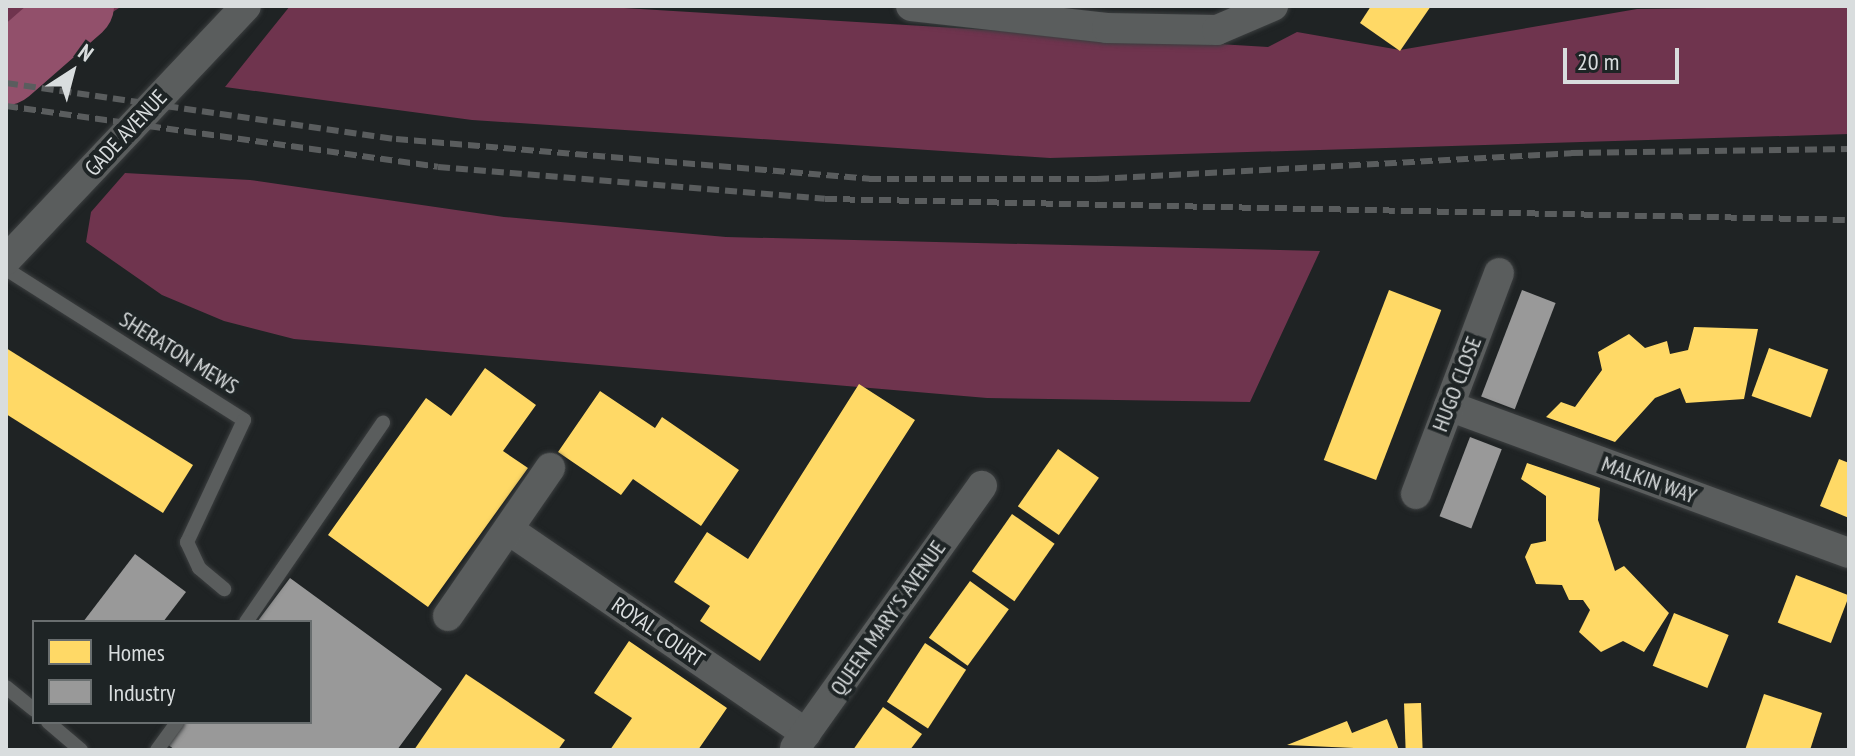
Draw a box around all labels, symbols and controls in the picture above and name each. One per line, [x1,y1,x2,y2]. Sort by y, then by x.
north arrow [32,32,112,112]
scale bar [1567,32,1683,82]
text: N [73,38,99,67]
text: 20 m [1577,46,1619,77]
street label: GADE AVENUE [79,84,173,182]
street label: SHERATON MEWS [115,306,243,400]
street label: HUGO CLOSE [1427,333,1487,435]
street label: MALKIN WAY [1598,451,1700,509]
street label: QUEEN MARY'S AVENUE [825,535,951,701]
street label: ROYAL COURT [606,591,710,673]
legend [32,620,312,724]
text: Homes [108,637,165,668]
text: Industry [108,677,175,708]

